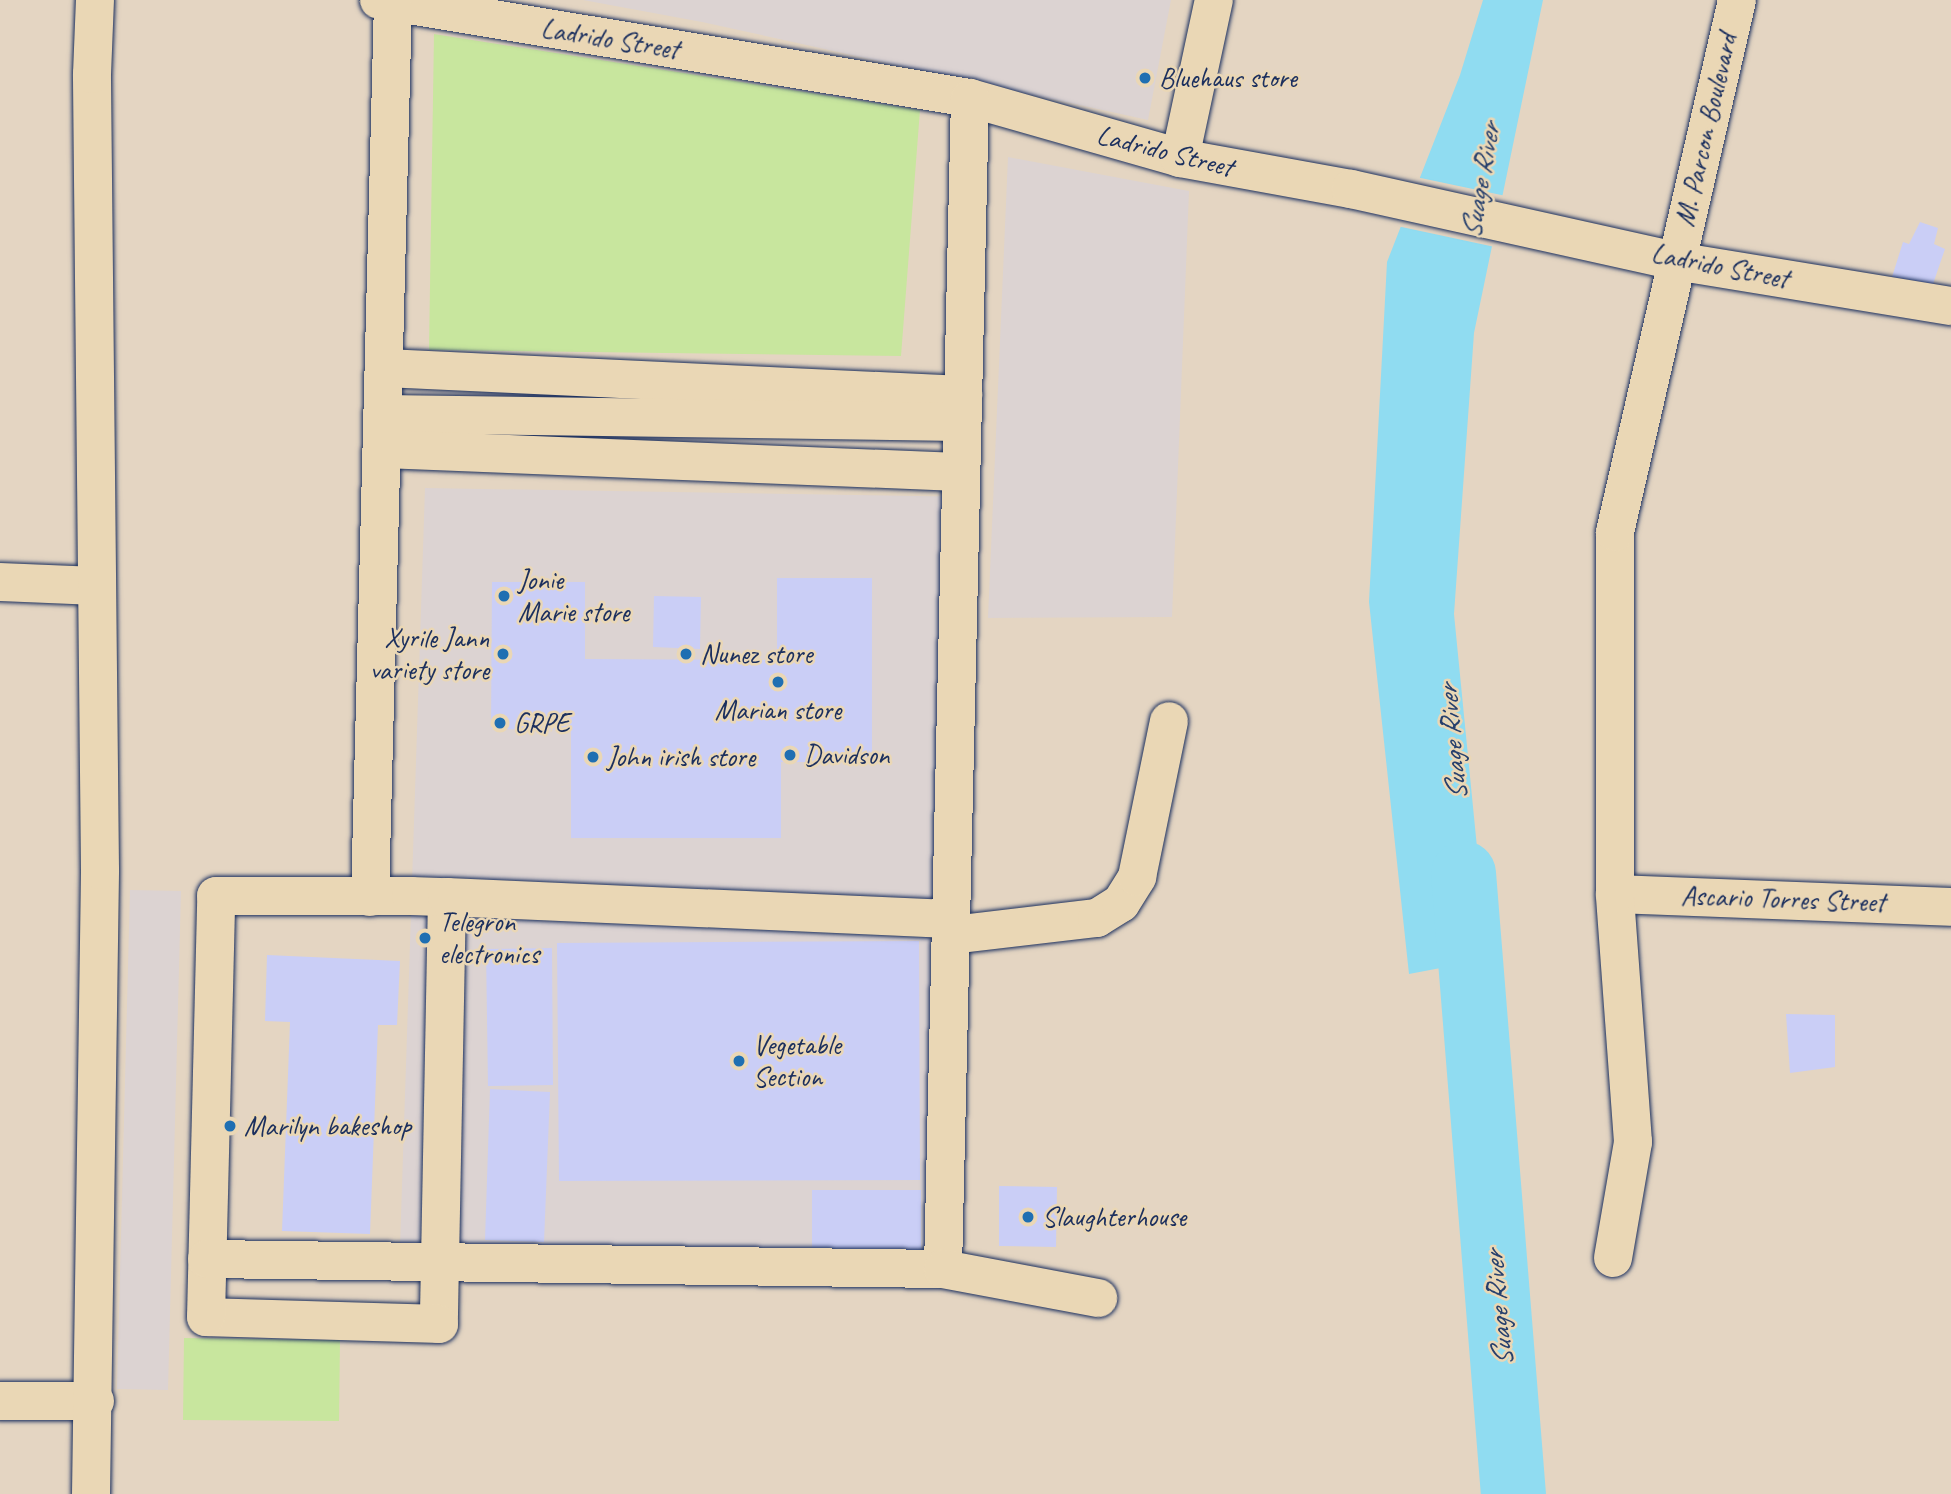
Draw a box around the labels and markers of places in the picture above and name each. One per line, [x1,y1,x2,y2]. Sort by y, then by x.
place label: Bluehaus store [1159,61,1297,95]
marker: Bluehaus store [1137,70,1153,86]
place label: Jonie Marie store [518,563,629,629]
marker: Jonie Marie store [496,588,512,604]
place label: Xyrile Jann variety store [370,621,489,687]
place label: Nunez store [700,637,812,671]
marker: Xyrile Jann variety store [495,646,511,662]
marker: Nunez store [678,646,694,662]
marker: Marian store [770,674,786,690]
place label: Marian store [715,693,841,727]
place label: GRPE [514,706,570,740]
marker: GRPE [492,715,508,731]
place label: Davidson [804,738,889,772]
place label: John irish store [607,740,755,774]
marker: Davidson [782,747,798,763]
marker: John irish store [585,749,601,765]
place label: Telegron electronics [439,905,539,971]
marker: Telegron electronics [417,930,433,946]
place label: Vegetable Section [753,1028,841,1094]
marker: Vegetable Section [731,1053,747,1069]
place label: Marilyn bakeshop [244,1109,412,1143]
marker: Marilyn bakeshop [222,1118,238,1134]
place label: Slaughterhouse [1042,1200,1186,1234]
marker: Slaughterhouse [1020,1209,1036,1225]

